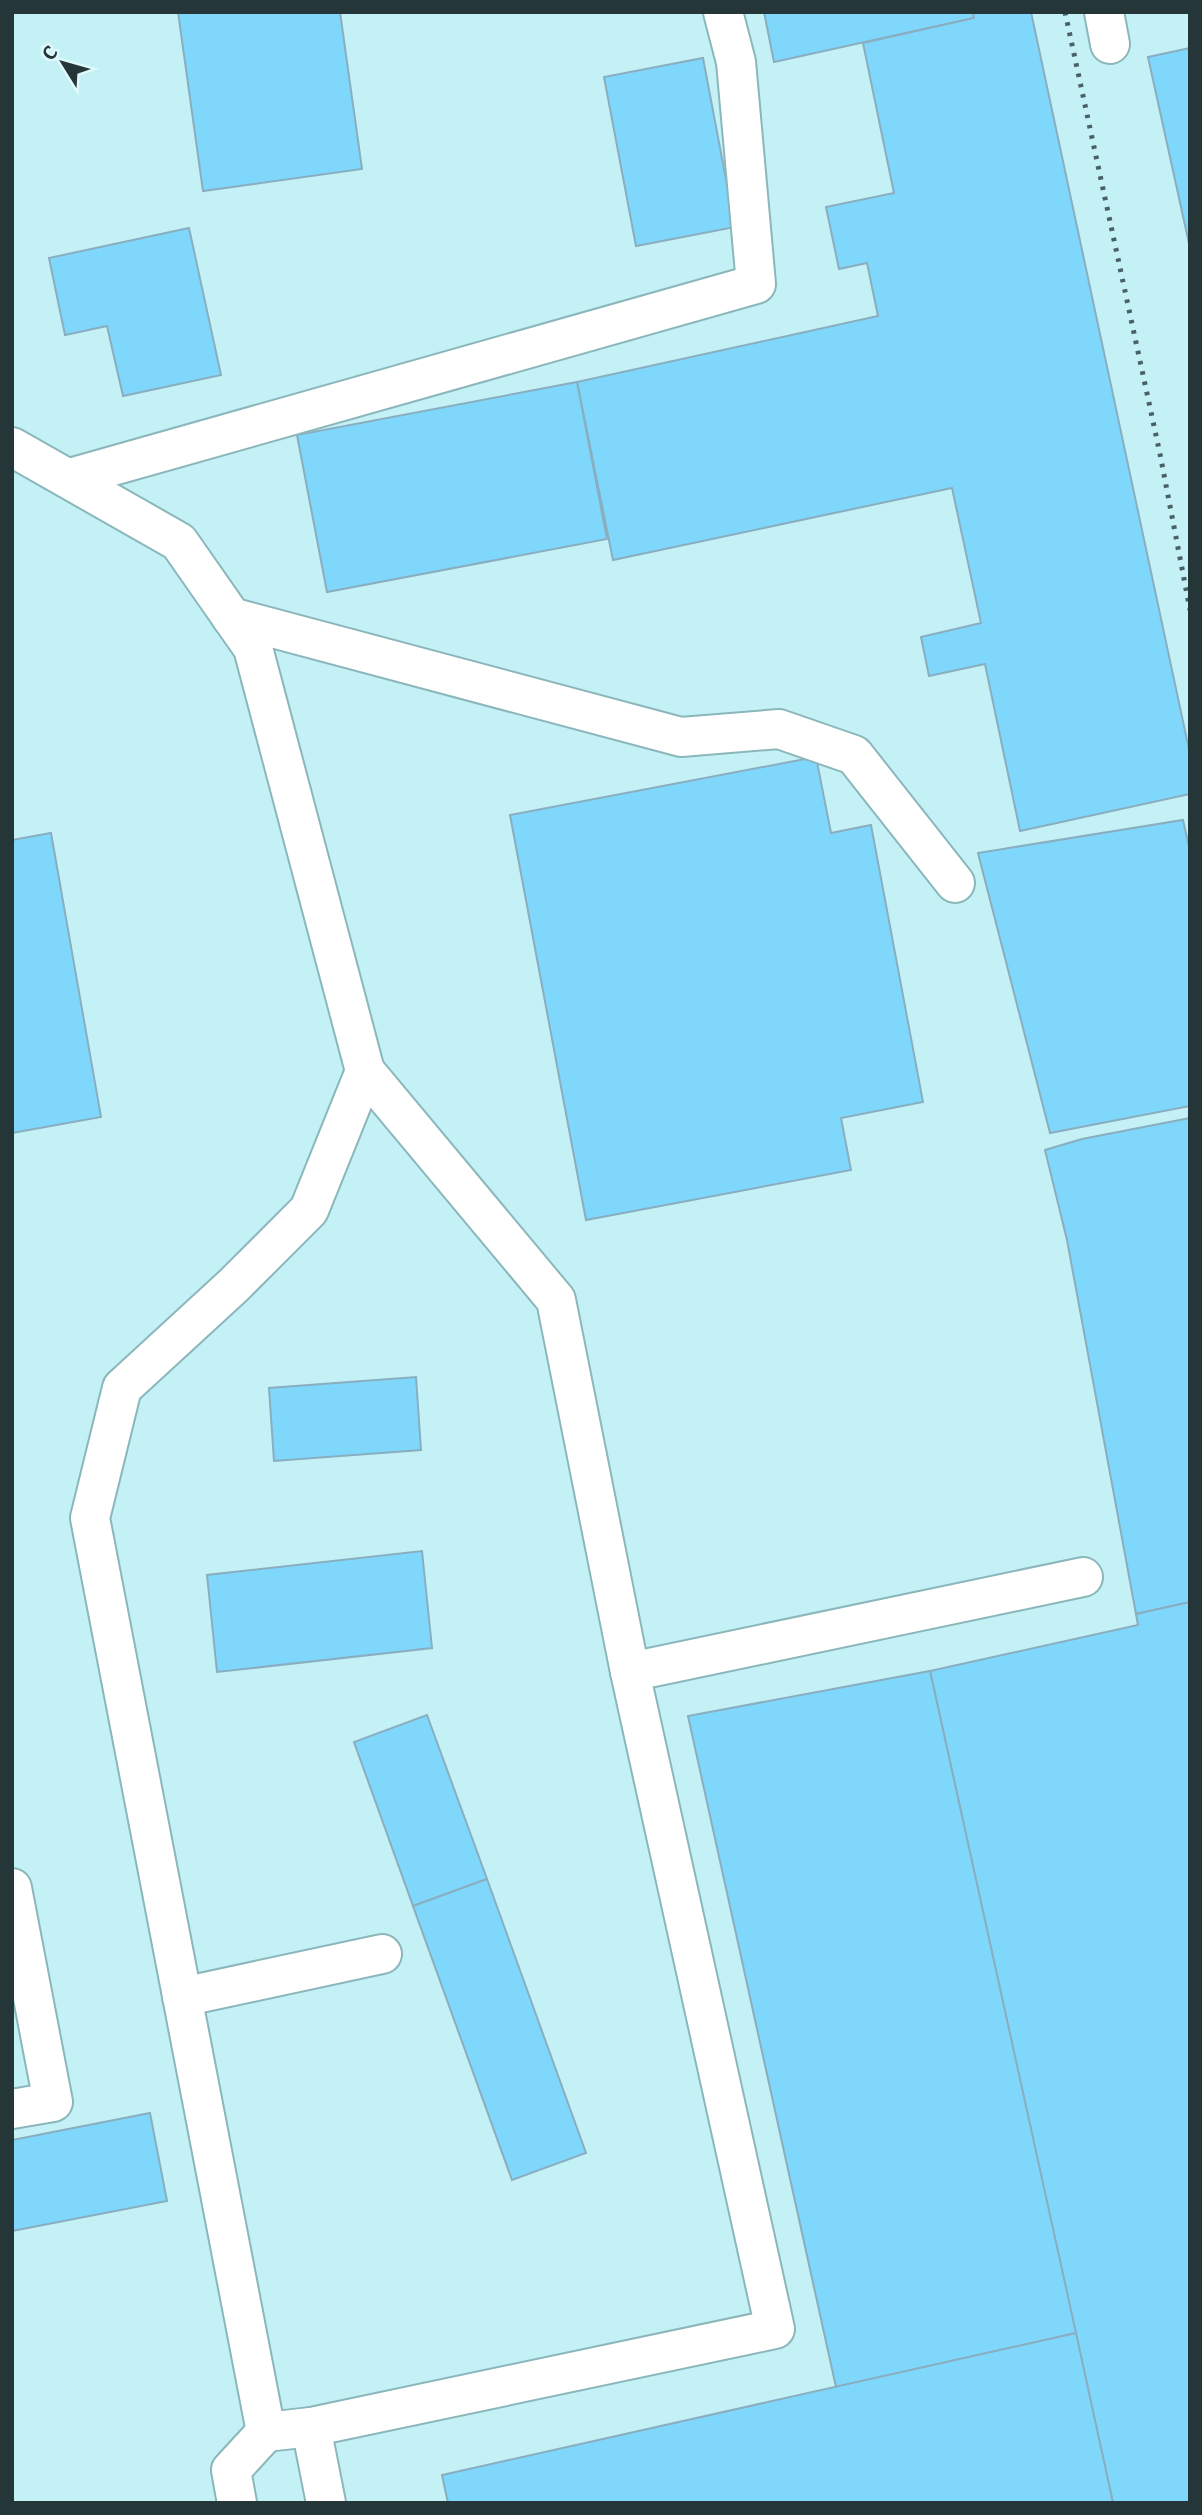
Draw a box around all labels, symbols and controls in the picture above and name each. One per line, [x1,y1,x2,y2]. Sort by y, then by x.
north arrow [28,28,98,98]
text: С [37,41,63,65]

